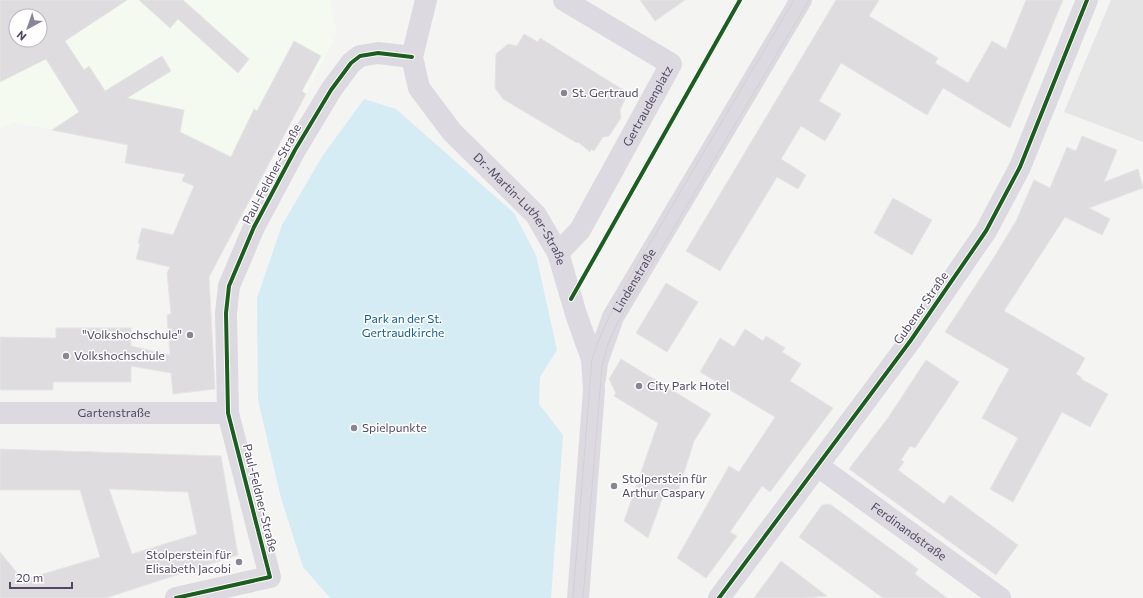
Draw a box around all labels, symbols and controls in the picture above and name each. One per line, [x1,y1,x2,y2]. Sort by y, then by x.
north arrow [8,8,48,48]
text: N [14,28,29,44]
street label: Gertraudenplatz [619,63,675,149]
place label: St. Gertraud [572,85,638,99]
marker: St. Gertraud [559,88,569,98]
street label: Paul-Feldner-Straße [239,121,303,226]
street label: Dr.-Martin-Luther-Straße [471,149,569,266]
street label: Lindenstraße [609,246,658,315]
street label: Gubener Straße [890,268,950,347]
park label: Park an der St. Gertraudkirche [362,311,444,339]
place label: "Volkshochschule" [82,327,182,341]
marker: "Volkshochschule" [185,330,195,340]
place label: Volkshochschule [74,348,165,362]
marker: Volkshochschule [61,351,71,361]
place label: City Park Hotel [647,378,729,392]
marker: City Park Hotel [634,381,644,391]
street label: Gartenstraße [78,405,150,419]
place label: Spielpunkte [362,420,427,434]
marker: Spielpunkte [349,423,359,433]
street label: Paul-Feldner-Straße [241,442,281,553]
place label: Stolperstein für Arthur Caspary [622,471,707,499]
marker: Stolperstein für Arthur Caspary [609,481,619,491]
street label: Ferdinandstraße [869,499,950,563]
place label: Stolperstein für Elisabeth Jacobi [146,547,231,576]
marker: Stolperstein für Elisabeth Jacobi [234,557,244,567]
scale bar [10,564,72,590]
text: 20 m [16,570,43,584]

